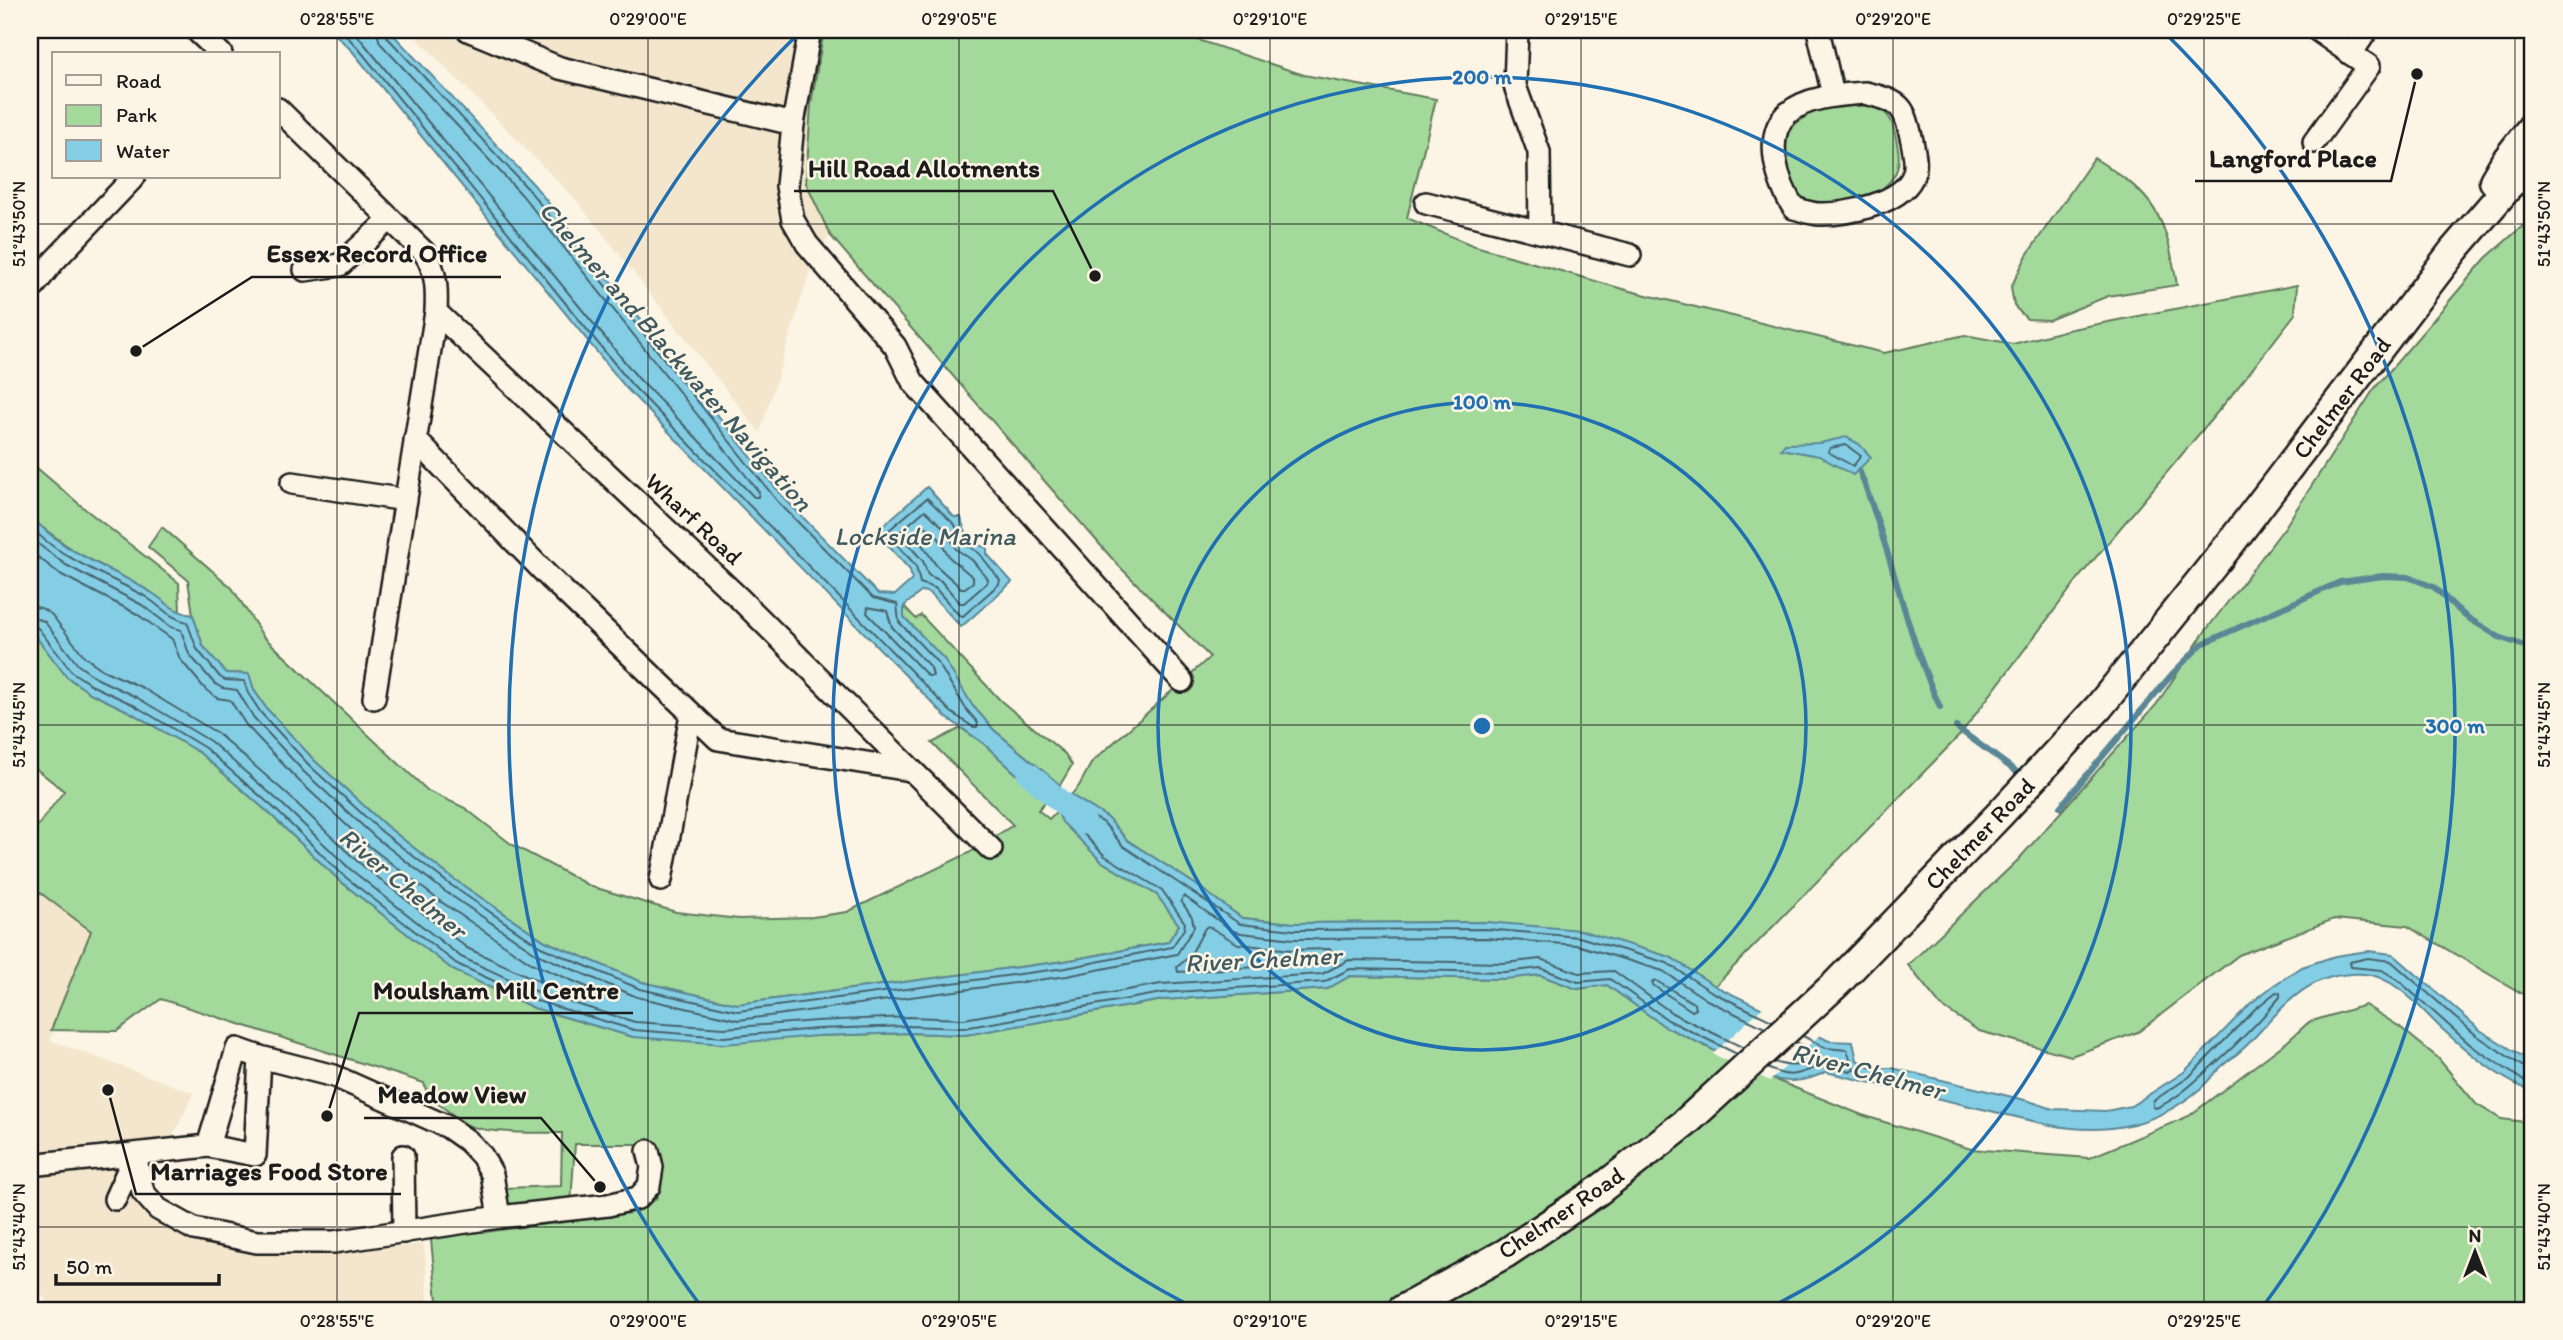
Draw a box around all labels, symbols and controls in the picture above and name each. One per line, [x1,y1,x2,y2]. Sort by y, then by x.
text: 0°28'55"E [300,8,374,30]
text: 0°29'00"E [609,8,687,30]
text: 0°29'05"E [921,8,997,30]
text: 0°29'10"E [1233,8,1307,30]
text: 0°29'15"E [1545,8,1618,30]
text: 0°29'20"E [1855,8,1931,30]
text: 0°29'25"E [2167,8,2241,30]
legend [52,52,280,178]
text: 200 m [1452,64,1512,89]
text: Road [116,68,162,93]
text: Park [116,102,158,127]
callout: Langford Place [2195,134,2391,181]
text: Water [116,138,170,163]
text: Langford Place [2209,142,2377,174]
callout: Hill Road Allotments [794,144,1053,191]
text: Hill Road Allotments [808,152,1040,184]
text: 51°43'50"N [8,181,30,267]
text: 51°43'50"N [2533,181,2555,267]
water label: Chelmer and Blackwater Navigation [532,194,820,518]
callout: Essex Record Office [252,230,501,277]
text: Essex Record Office [267,237,487,269]
street label: Chelmer Road [2286,331,2397,464]
text: 100 m [1453,389,1511,414]
street label: Wharf Road [640,466,749,571]
water label: Lockside Marina [834,520,1016,552]
text: 51°43'45"N [8,682,30,768]
text: 51°43'45"N [2533,682,2555,768]
text: 300 m [2425,713,2485,738]
centre of rings [1470,714,1494,738]
street label: Chelmer Road [1919,771,2041,896]
water label: River Chelmer [333,820,475,947]
water label: River Chelmer [1184,939,1345,979]
callout: Moulsham Mill Centre [359,966,633,1013]
text: Moulsham Mill Centre [373,974,619,1006]
water label: River Chelmer [1788,1035,1950,1107]
callout: Meadow View [364,1071,541,1118]
text: Meadow View [378,1078,527,1110]
callout: Marriages Food Store [136,1147,401,1194]
text: Marriages Food Store [150,1155,388,1187]
street label: Chelmer Road [1492,1160,1629,1265]
text: 51°43'40"N [8,1183,30,1271]
text: 51°43'40"N [2533,1183,2555,1271]
north arrow [2440,1218,2510,1288]
text: N [2469,1224,2481,1247]
scale bar [56,1242,219,1286]
text: 50 m [66,1254,113,1279]
text: 0°28'55"E [300,1310,374,1332]
text: 0°29'00"E [609,1310,687,1332]
text: 0°29'05"E [921,1310,997,1332]
text: 0°29'10"E [1233,1310,1307,1332]
text: 0°29'15"E [1545,1310,1618,1332]
text: 0°29'20"E [1855,1310,1931,1332]
text: 0°29'25"E [2167,1310,2241,1332]

